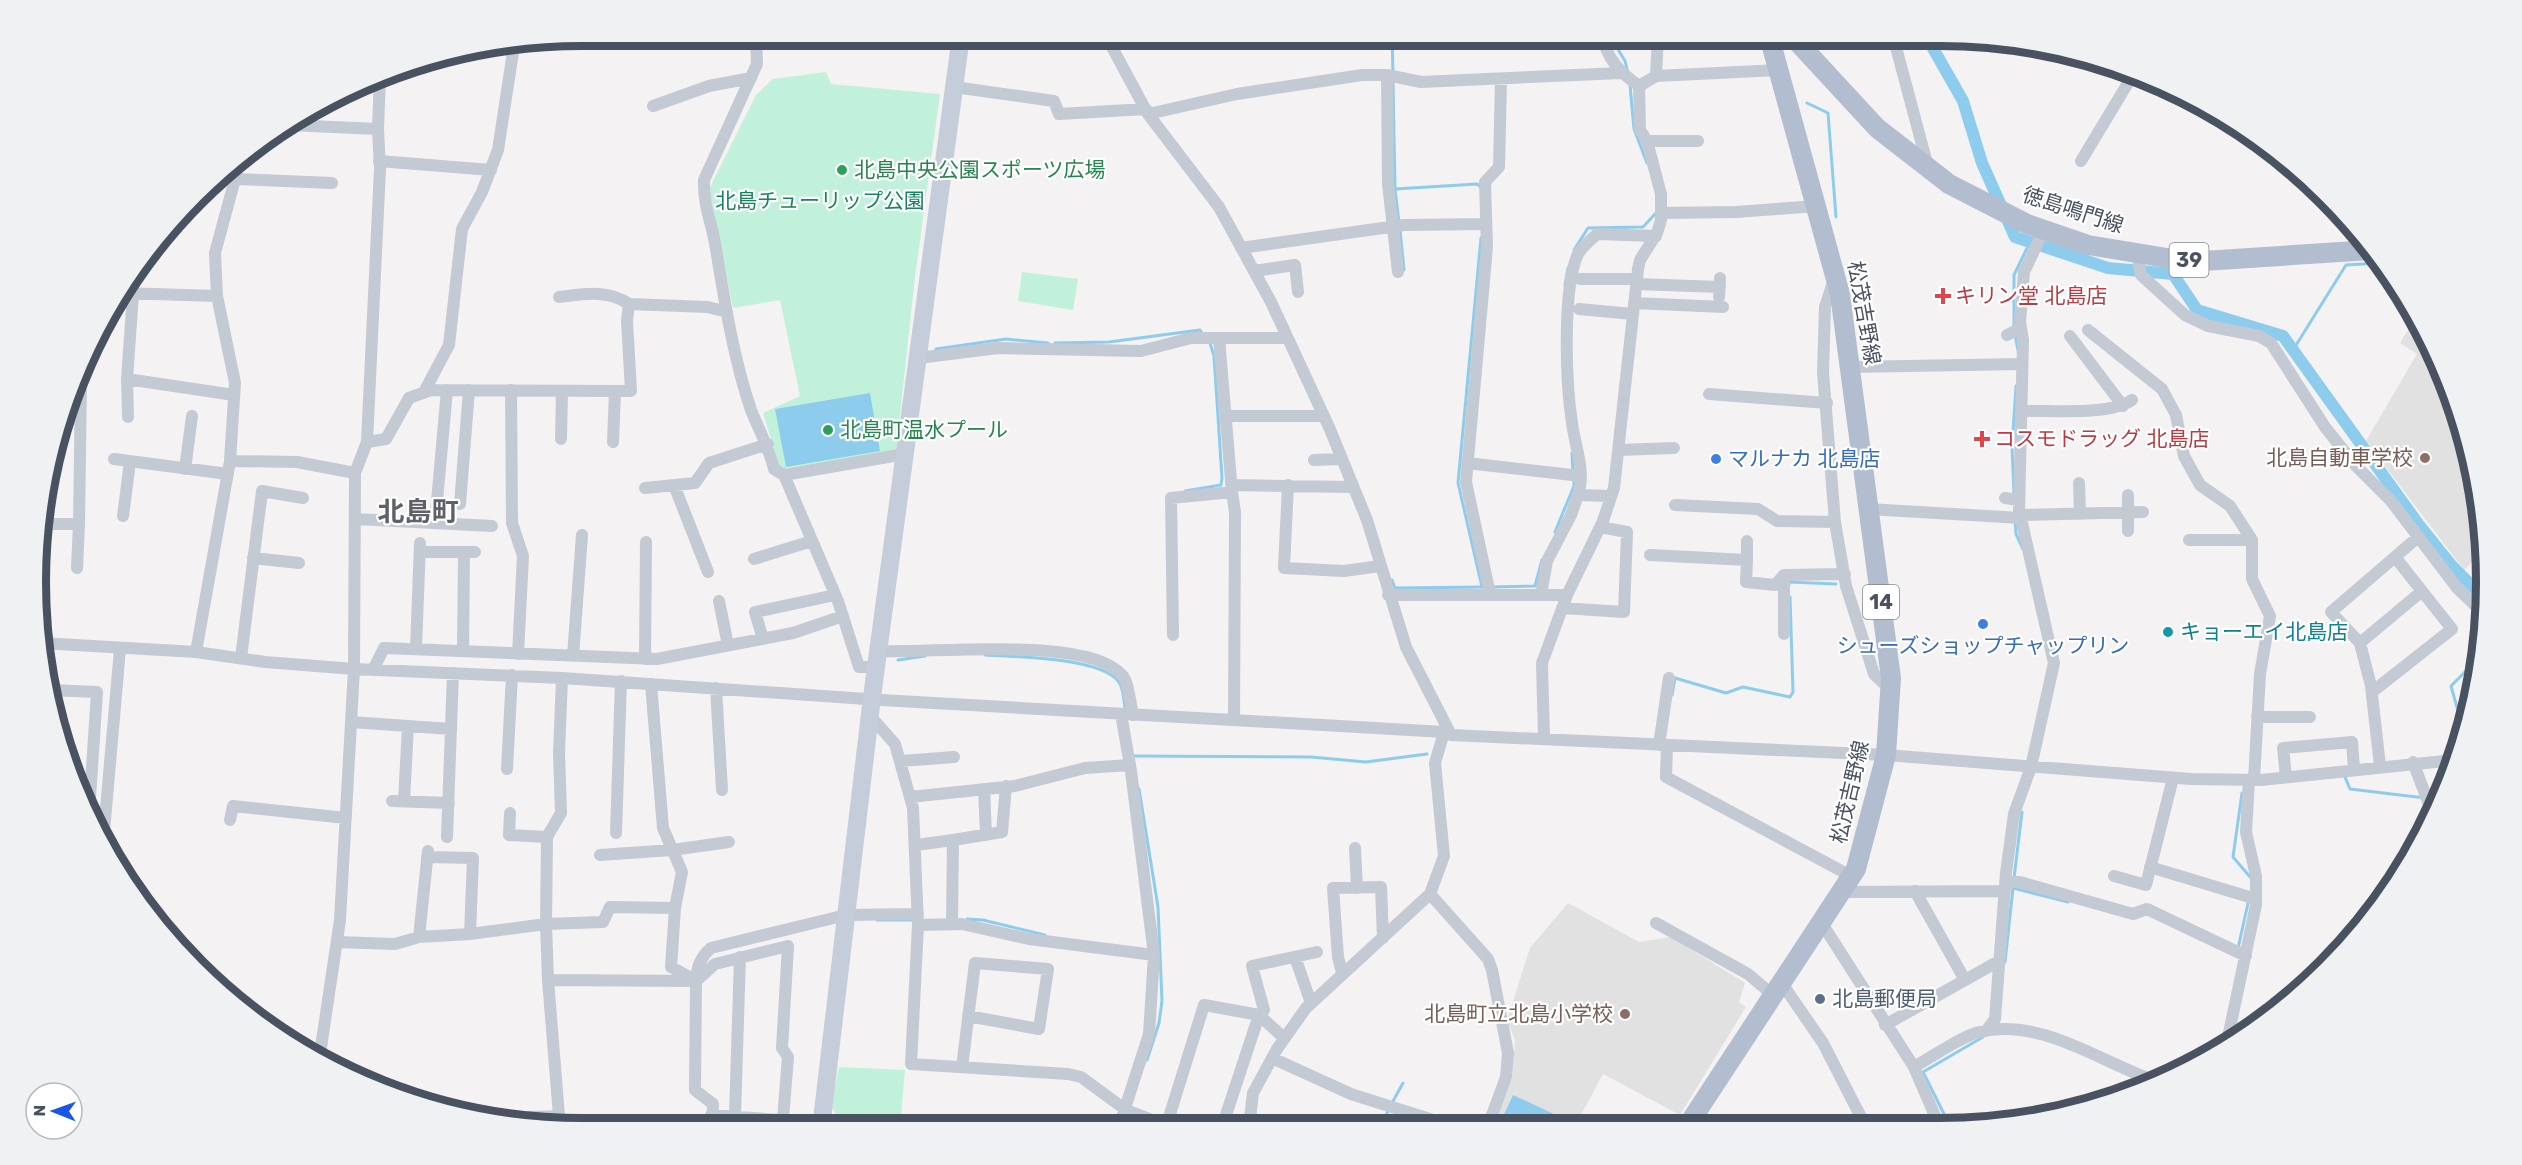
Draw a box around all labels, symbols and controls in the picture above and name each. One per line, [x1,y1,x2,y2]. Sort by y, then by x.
place label: 北島中央公園スポーツ広場 [854,157,1106,182]
marker: 北島中央公園スポーツ広場 [835,163,849,177]
street label: 徳島鳴門線 [2019,181,2127,238]
park label: 北島チューリップ公園 [715,188,925,213]
road number: 39 [2170,243,2208,277]
street label: 松茂吉野線 [1843,259,1886,367]
place label: キリン堂 北島店 [1955,283,2107,308]
marker: キリン堂 北島店 [1936,289,1950,303]
place label: 北島町温水プール [840,417,1008,442]
marker: 北島町温水プール [821,423,835,437]
place label: コスモドラッグ 北島店 [1994,426,2209,451]
marker: コスモドラッグ 北島店 [1975,432,1989,446]
place label: 北島自動車学校 [2266,445,2413,470]
place label: マルナカ 北島店 [1728,446,1880,471]
marker: 北島自動車学校 [2418,451,2432,465]
marker: マルナカ 北島店 [1709,452,1723,466]
district label: 北島町 [378,496,459,528]
road number: 14 [1863,585,1899,619]
marker: シューズショップチャップリン [1976,617,1990,631]
place label: キョーエイ北島店 [2180,619,2348,644]
marker: キョーエイ北島店 [2161,625,2175,639]
place label: シューズショップチャップリン [1837,633,2129,658]
street label: 松茂吉野線 [1826,738,1874,846]
place label: 北島郵便局 [1832,986,1937,1011]
marker: 北島郵便局 [1813,992,1827,1006]
place label: 北島町立北島小学校 [1424,1001,1613,1026]
marker: 北島町立北島小学校 [1618,1007,1632,1021]
north arrow [24,1081,84,1141]
text: N [30,1105,49,1117]

